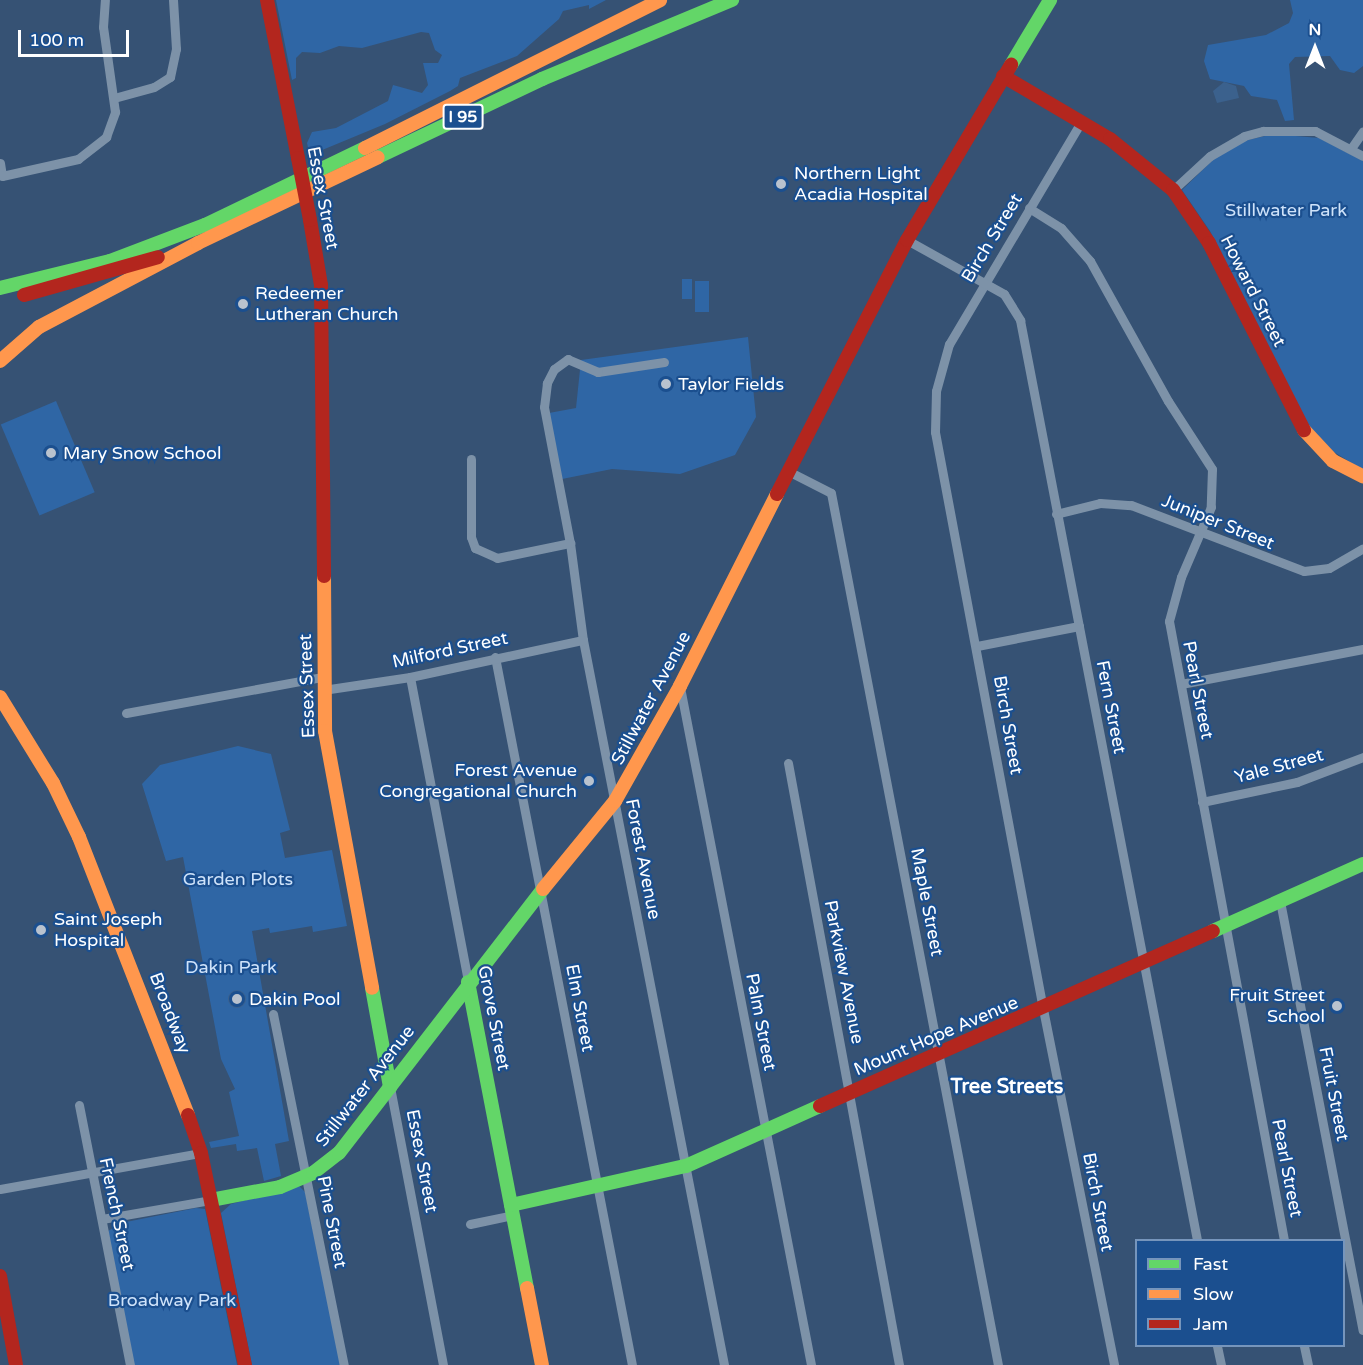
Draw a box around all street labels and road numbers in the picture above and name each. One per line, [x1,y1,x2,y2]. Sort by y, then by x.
road number: I 95 [442,104,484,130]
street label: Essex Street [302,145,344,251]
street label: Birch Street [957,190,1027,286]
street label: Howard Street [1216,232,1290,350]
street label: Juniper Street [1159,490,1277,554]
street label: Milford Street [390,627,510,673]
street label: Stillwater Avenue [607,628,695,768]
street label: Essex Street [294,633,320,739]
street label: Pearl Street [1178,639,1218,741]
street label: Fern Street [1091,659,1131,755]
street label: Birch Street [989,674,1027,776]
street label: Yale Street [1232,744,1326,788]
street label: Forest Avenue [621,797,665,921]
street label: Maple Street [906,846,948,958]
street label: Parkview Avenue [819,898,869,1046]
street label: Elm Street [561,962,599,1054]
street label: Grove Street [473,964,515,1072]
street label: Broadway [145,969,195,1057]
street label: Palm Street [741,971,781,1073]
street label: Mount Hope Avenue [851,992,1021,1080]
street label: Stillwater Avenue [311,1021,419,1151]
street label: Fruit Street [1314,1045,1354,1143]
street label: Essex Street [401,1108,443,1214]
street label: Pearl Street [1267,1117,1307,1219]
street label: Birch Street [1078,1151,1118,1253]
street label: French Street [94,1156,140,1272]
street label: Pine Street [312,1174,352,1270]

